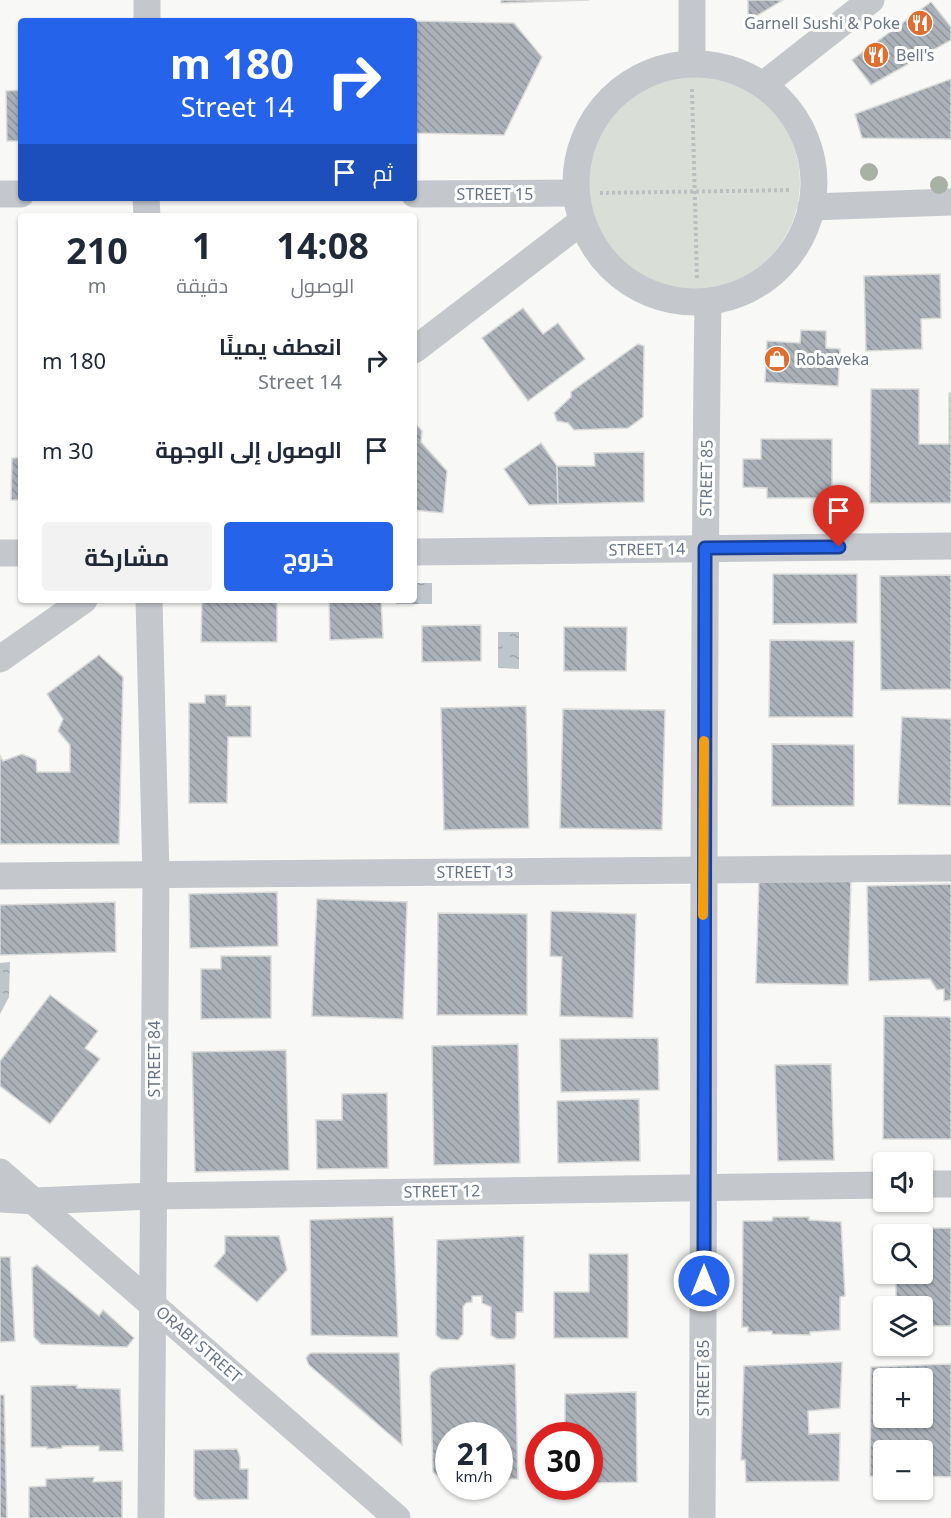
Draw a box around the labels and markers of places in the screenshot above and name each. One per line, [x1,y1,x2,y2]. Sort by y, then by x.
restaurant icon: Garnell Sushi & Poke [905,8,935,38]
place label: Garnell Sushi & Poke [744,12,900,34]
restaurant icon: Bell's [861,40,891,70]
place label: Bell's [896,44,934,66]
shop icon: Robaveka [762,344,792,374]
place label: Robaveka [796,348,869,370]
pin [813,485,864,547]

